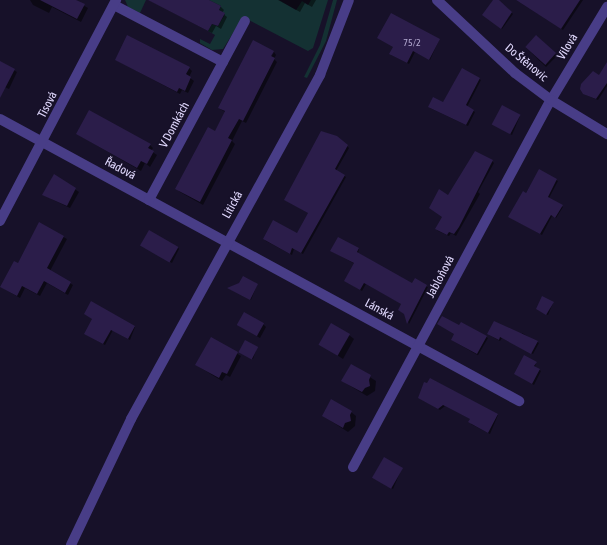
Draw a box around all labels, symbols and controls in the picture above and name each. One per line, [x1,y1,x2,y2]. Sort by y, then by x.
street label: Vilová [555,31,581,63]
house number: 75/2 [403,37,421,49]
street label: Do Štěnovic [502,41,550,85]
street label: Tisová [35,89,61,121]
street label: V Domkách [157,100,193,150]
street label: Řadová [102,155,138,183]
street label: Litická [220,189,246,221]
street label: Jabloňová [424,254,458,300]
street label: Lánská [362,296,396,324]

